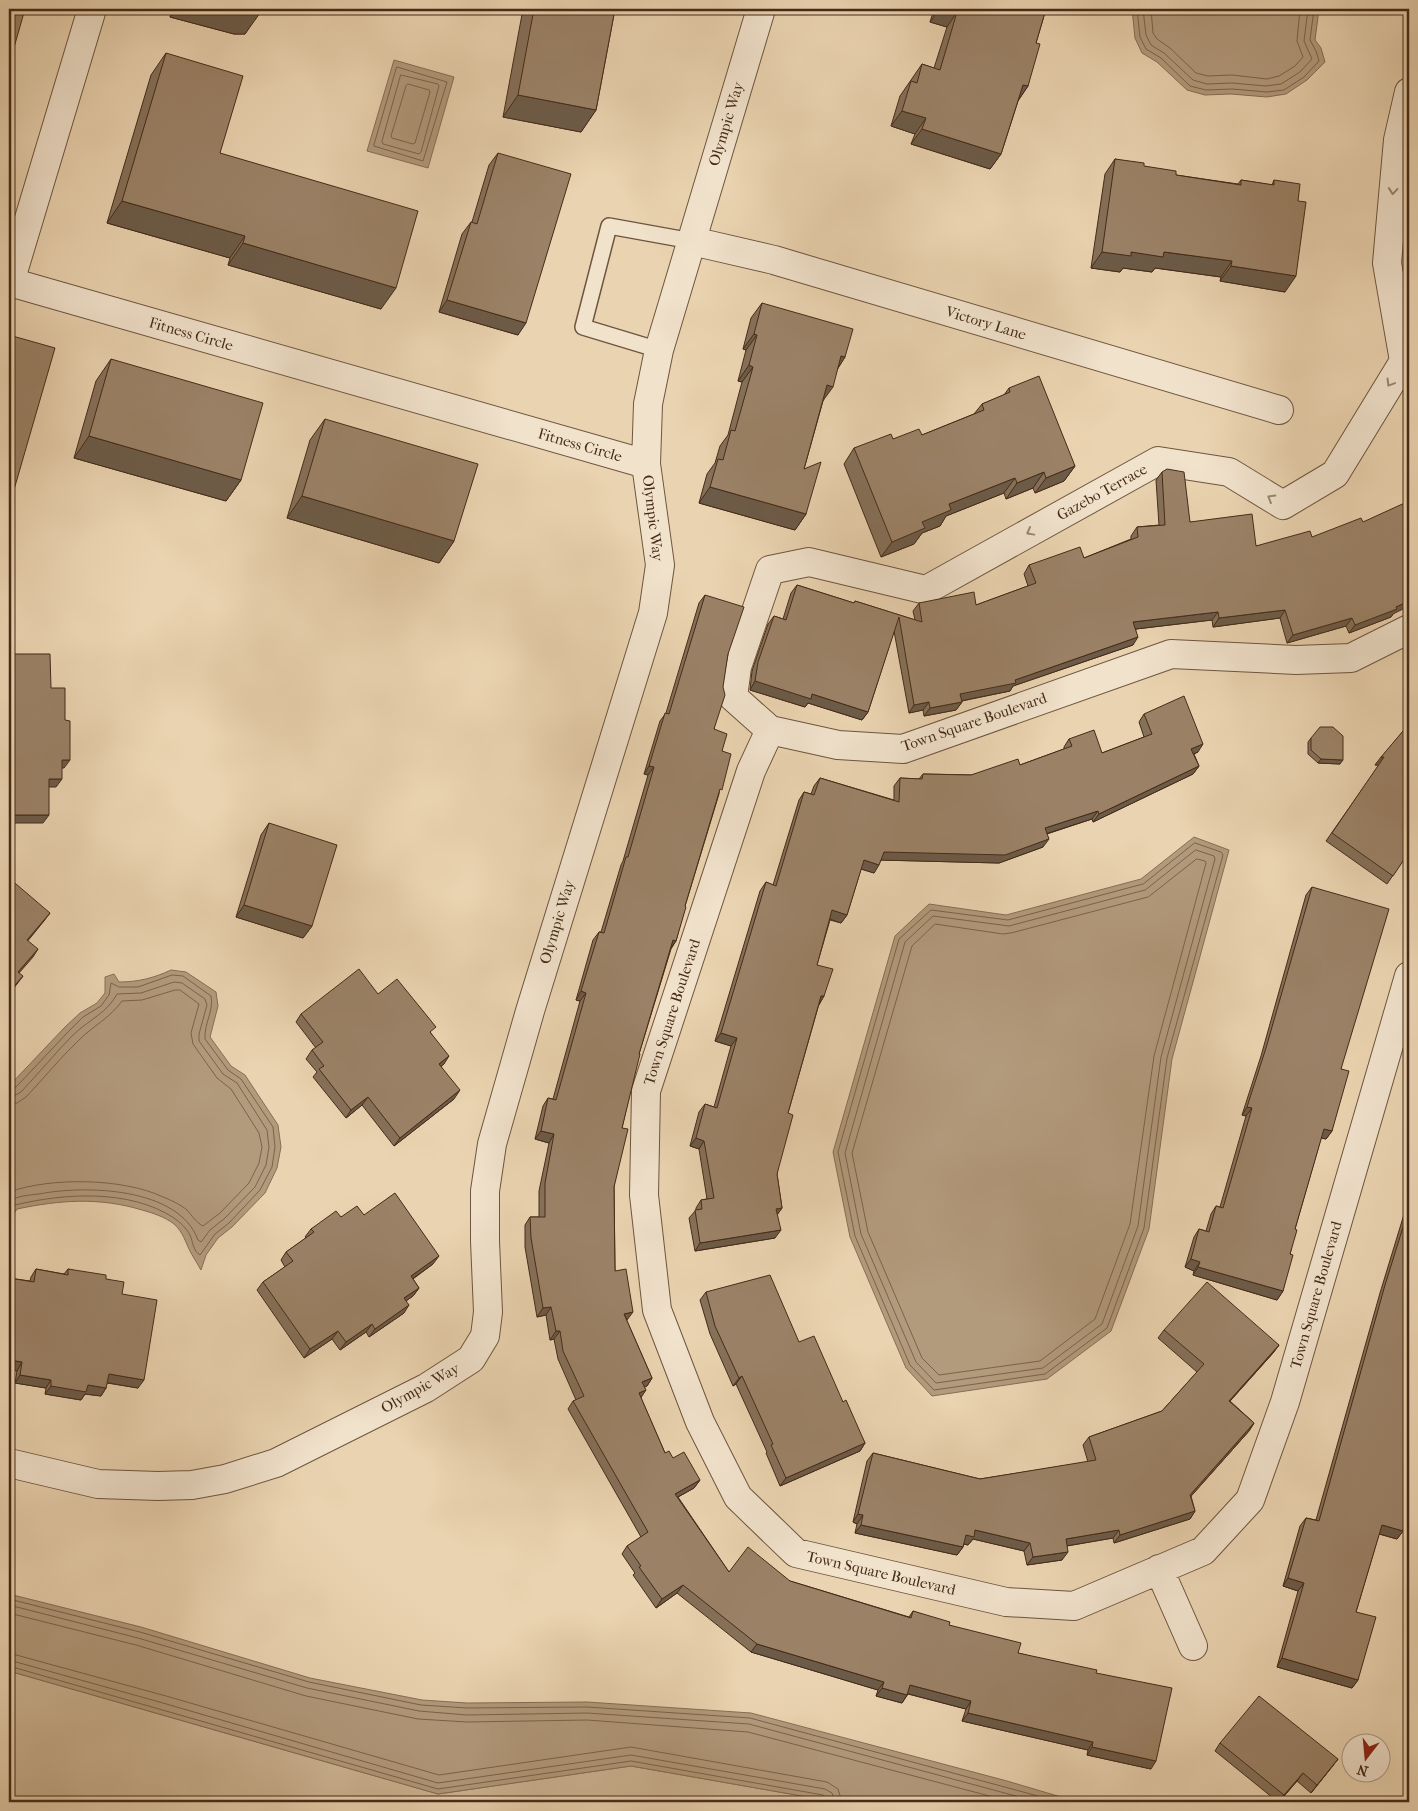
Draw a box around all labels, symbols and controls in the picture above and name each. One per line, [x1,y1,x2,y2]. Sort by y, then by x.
street label: Olympic Way [705,79,748,168]
one-way arrow [1388,188,1399,196]
street label: Victory Lane [943,302,1029,344]
street label: Fitness Circle [147,313,236,355]
one-way arrow [1386,378,1396,387]
street label: Fitness Circle [536,424,625,466]
street label: Gazebo Terrace [1054,460,1151,524]
street label: Olympic Way [639,474,667,563]
one-way arrow [1268,494,1277,504]
one-way arrow [1026,526,1035,536]
street label: Town Square Boulevard [899,688,1050,755]
street label: Olympic Way [536,877,579,966]
street label: Town Square Boulevard [640,936,704,1087]
street label: Town Square Boulevard [1286,1218,1346,1371]
street label: Olympic Way [378,1359,463,1417]
street label: Town Square Boulevard [805,1547,958,1599]
north arrow [1340,1734,1390,1784]
text: N [1355,1760,1370,1780]

